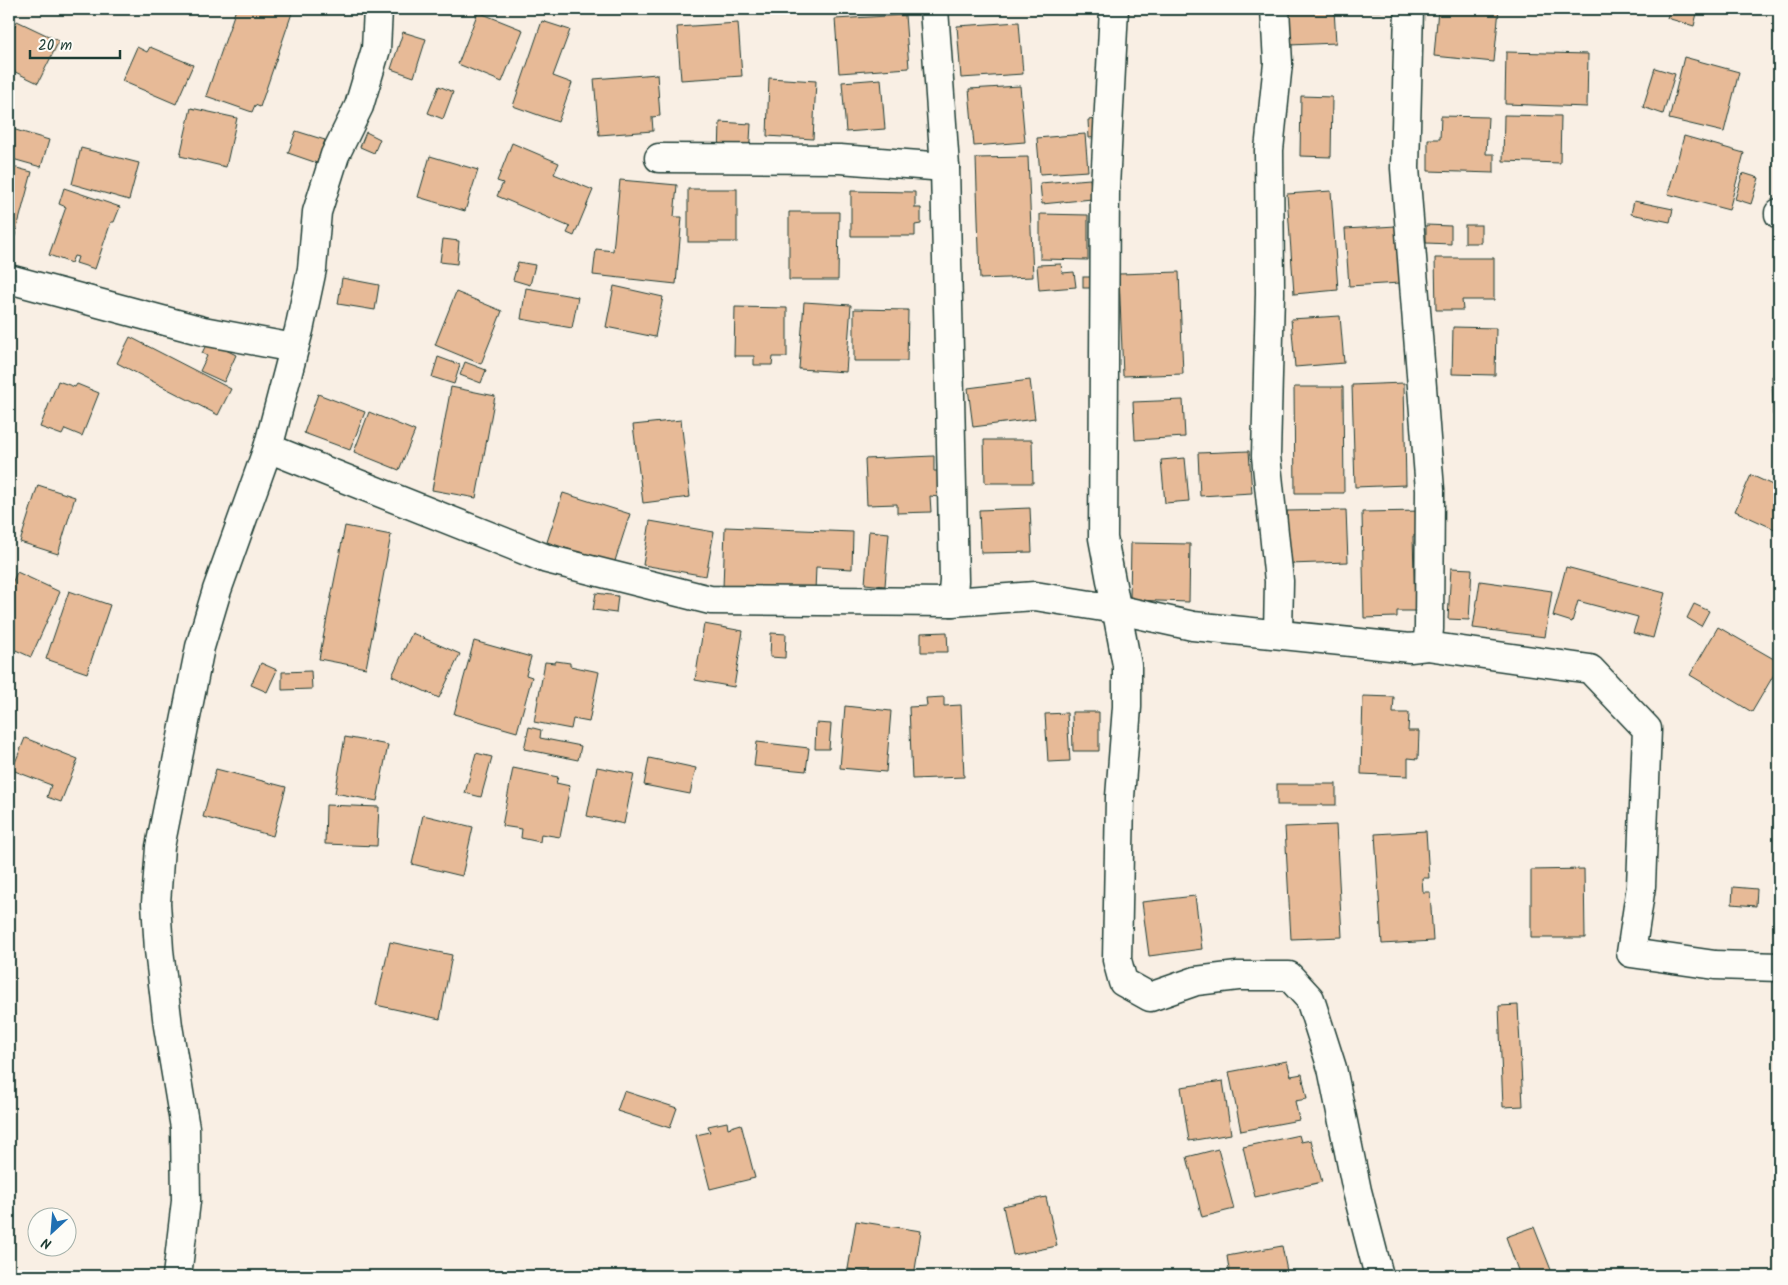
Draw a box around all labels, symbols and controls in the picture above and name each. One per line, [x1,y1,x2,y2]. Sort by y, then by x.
scale bar [30,28,120,60]
text: 20 m [38,34,72,58]
north arrow [28,1208,78,1258]
text: N [38,1231,56,1255]

